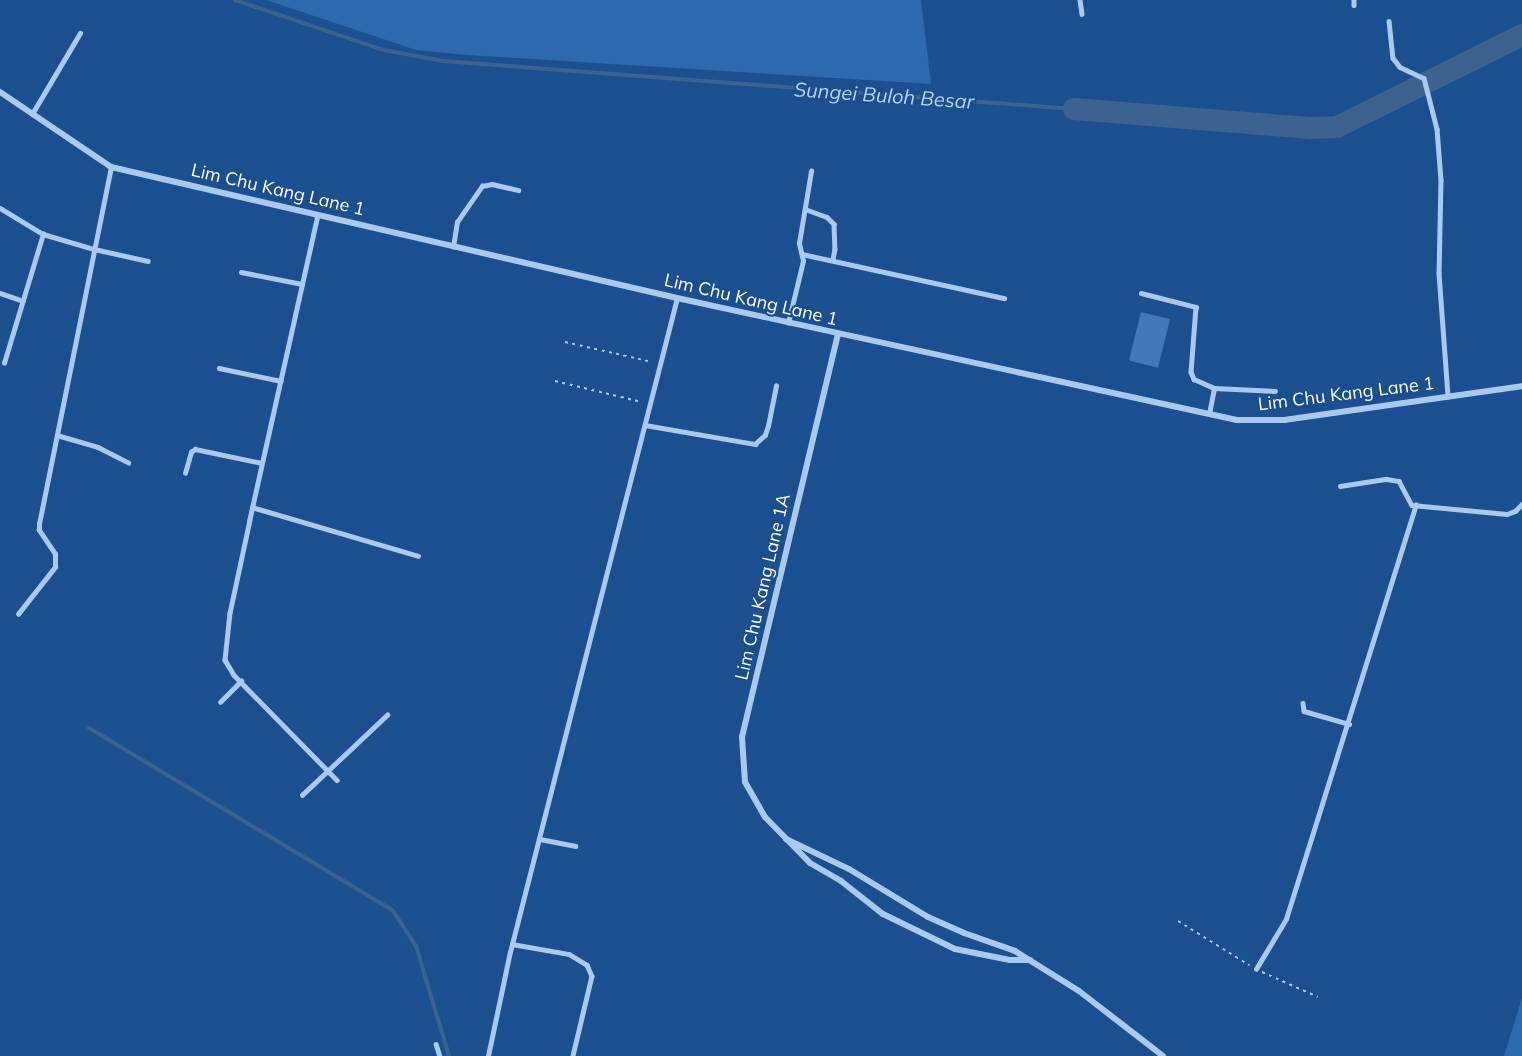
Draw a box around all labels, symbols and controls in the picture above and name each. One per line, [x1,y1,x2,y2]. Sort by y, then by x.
water label: Sungei Buloh Besar [793,77,975,113]
street label: Lim Chu Kang Lane 1 [189,160,367,220]
street label: Lim Chu Kang Lane 1 [662,270,840,330]
street label: Lim Chu Kang Lane 1 [1257,372,1435,416]
street label: Lim Chu Kang Lane 1A [731,492,795,682]

